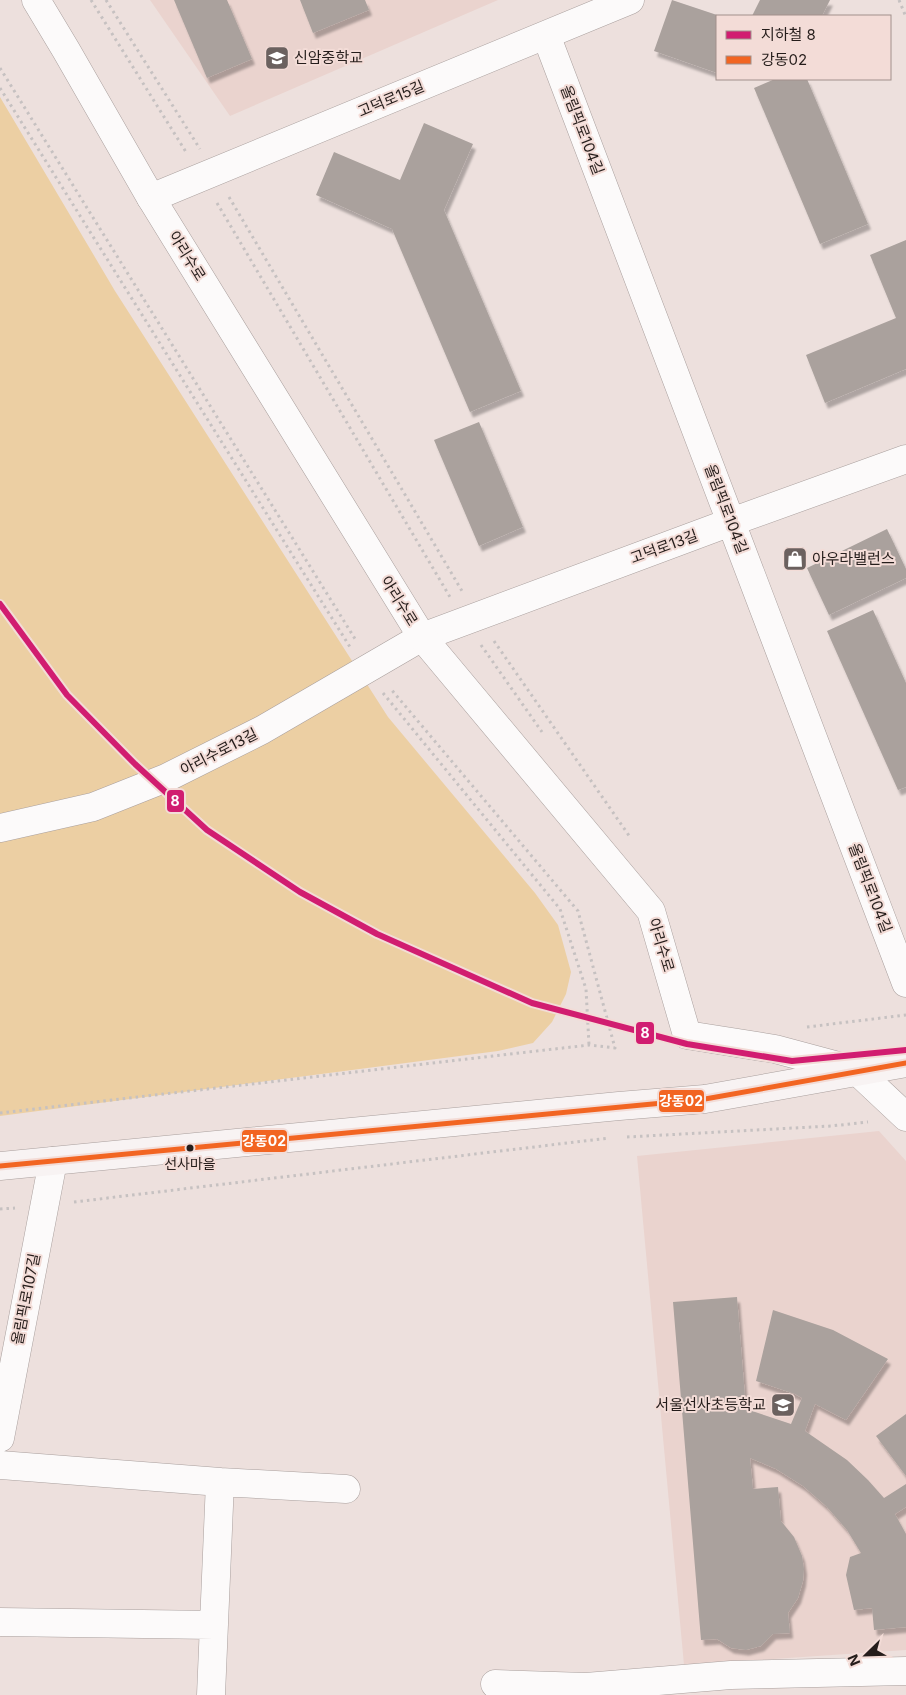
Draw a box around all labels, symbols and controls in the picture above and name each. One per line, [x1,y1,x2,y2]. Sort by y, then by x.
legend [716,15,891,80]
text: 지하철 8 [761,25,816,44]
school or university icon: 신암중학교 [264,45,290,71]
place label: 신암중학교 [294,48,363,67]
text: 강동02 [761,50,807,69]
street label: 고덕로15길 [355,76,427,121]
street label: 올림픽로104길 [557,82,608,177]
street label: 아리수로 [165,227,210,284]
street label: 올림픽로104길 [701,461,752,556]
street label: 고덕로13길 [627,526,700,568]
shop icon: 아우라밸런스 [782,546,808,572]
place label: 아우라밸런스 [812,549,895,568]
street label: 아리수로 [377,572,422,629]
street label: 아리수로13길 [177,724,261,779]
line badge: 8 [166,789,185,813]
text: 8 [170,792,180,809]
street label: 올림픽로104길 [845,840,896,935]
street label: 아리수로 [644,916,679,974]
line badge: 8 [635,1021,655,1045]
text: 8 [640,1024,650,1041]
line badge: 강동02 [658,1089,705,1113]
text: 강동02 [659,1092,703,1109]
line badge: 강동02 [241,1129,288,1153]
text: 강동02 [242,1132,286,1149]
marker: 선사마을 [185,1143,195,1153]
place label: 선사마을 [164,1155,216,1172]
street label: 올림픽로107길 [7,1252,44,1346]
school or university icon: 서울선사초등학교 [770,1392,796,1418]
place label: 서울선사초등학교 [656,1395,766,1414]
north arrow [841,1630,891,1680]
text: N [844,1652,863,1669]

